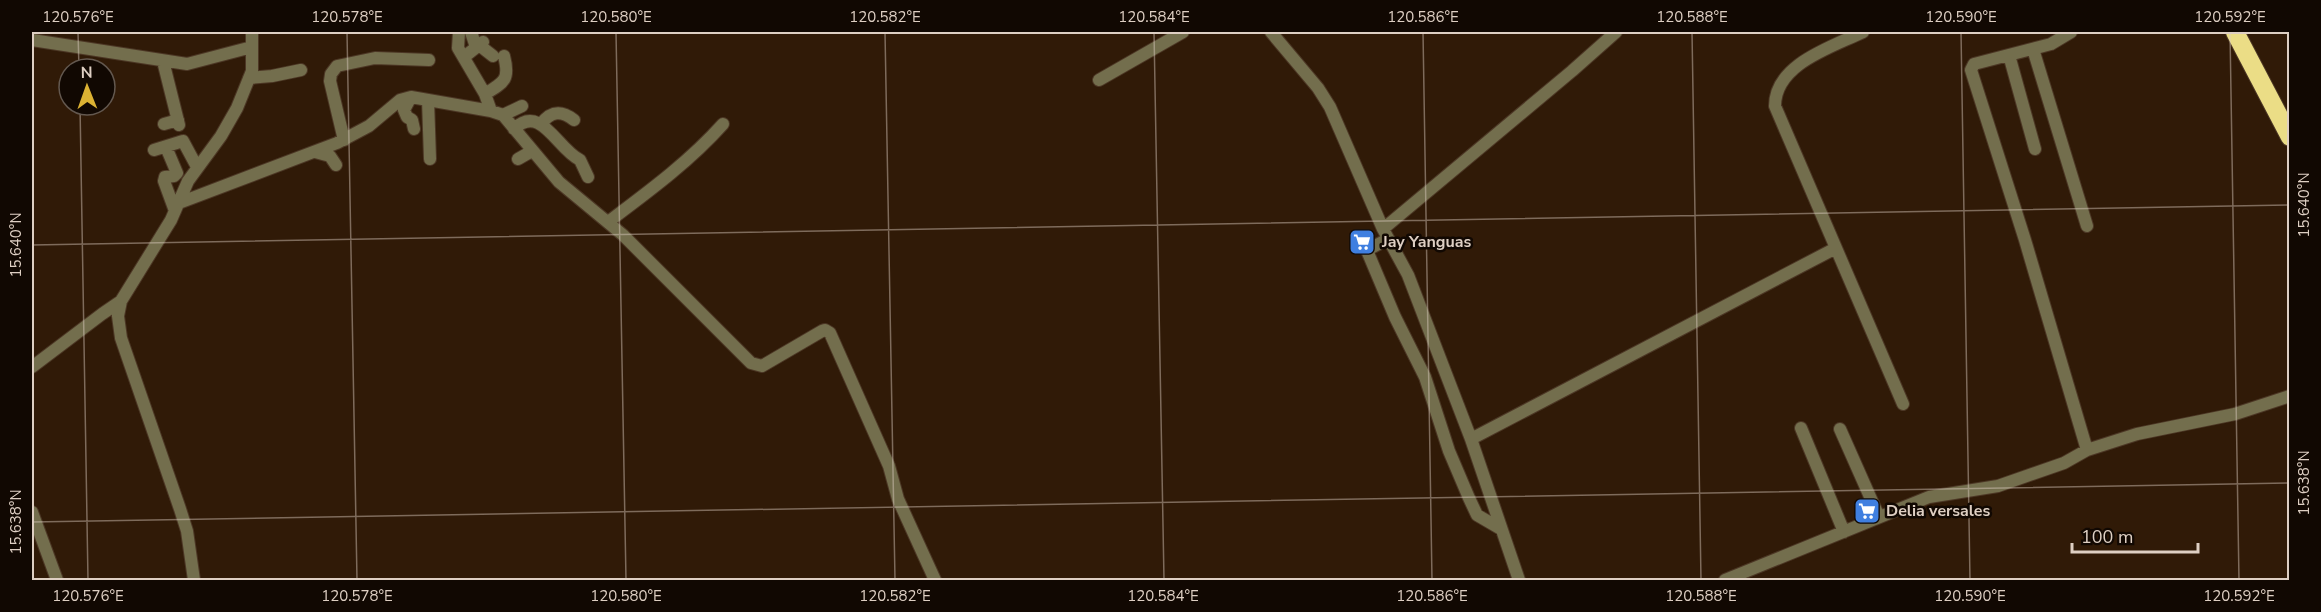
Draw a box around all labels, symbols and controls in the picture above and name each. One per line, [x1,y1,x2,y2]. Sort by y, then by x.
text: 120.576°E [42,7,114,27]
text: 120.578°E [311,7,383,27]
text: 120.580°E [580,7,652,27]
text: 120.582°E [849,7,921,27]
text: 120.584°E [1118,7,1190,27]
text: 120.586°E [1387,7,1459,27]
text: 120.588°E [1656,7,1728,27]
text: 120.590°E [1925,7,1997,27]
text: 120.592°E [2194,7,2266,27]
north arrow [57,57,117,117]
text: N [81,62,93,84]
text: 15.640°N [2294,172,2314,238]
text: 15.640°N [6,212,26,278]
supermarket icon: Jay Yanguas [1347,227,1377,257]
place label: Jay Yanguas [1381,231,1472,253]
text: 15.638°N [2294,450,2314,516]
text: 15.638°N [6,489,26,555]
supermarket icon: Delia versales [1852,496,1882,526]
place label: Delia versales [1886,500,1991,522]
scale bar [2072,516,2198,554]
text: 100 m [2081,525,2133,549]
text: 120.576°E [52,586,124,606]
text: 120.578°E [321,586,393,606]
text: 120.580°E [590,586,662,606]
text: 120.582°E [859,586,931,606]
text: 120.584°E [1127,586,1199,606]
text: 120.586°E [1396,586,1468,606]
text: 120.588°E [1665,586,1737,606]
text: 120.590°E [1934,586,2006,606]
text: 120.592°E [2203,586,2275,606]

